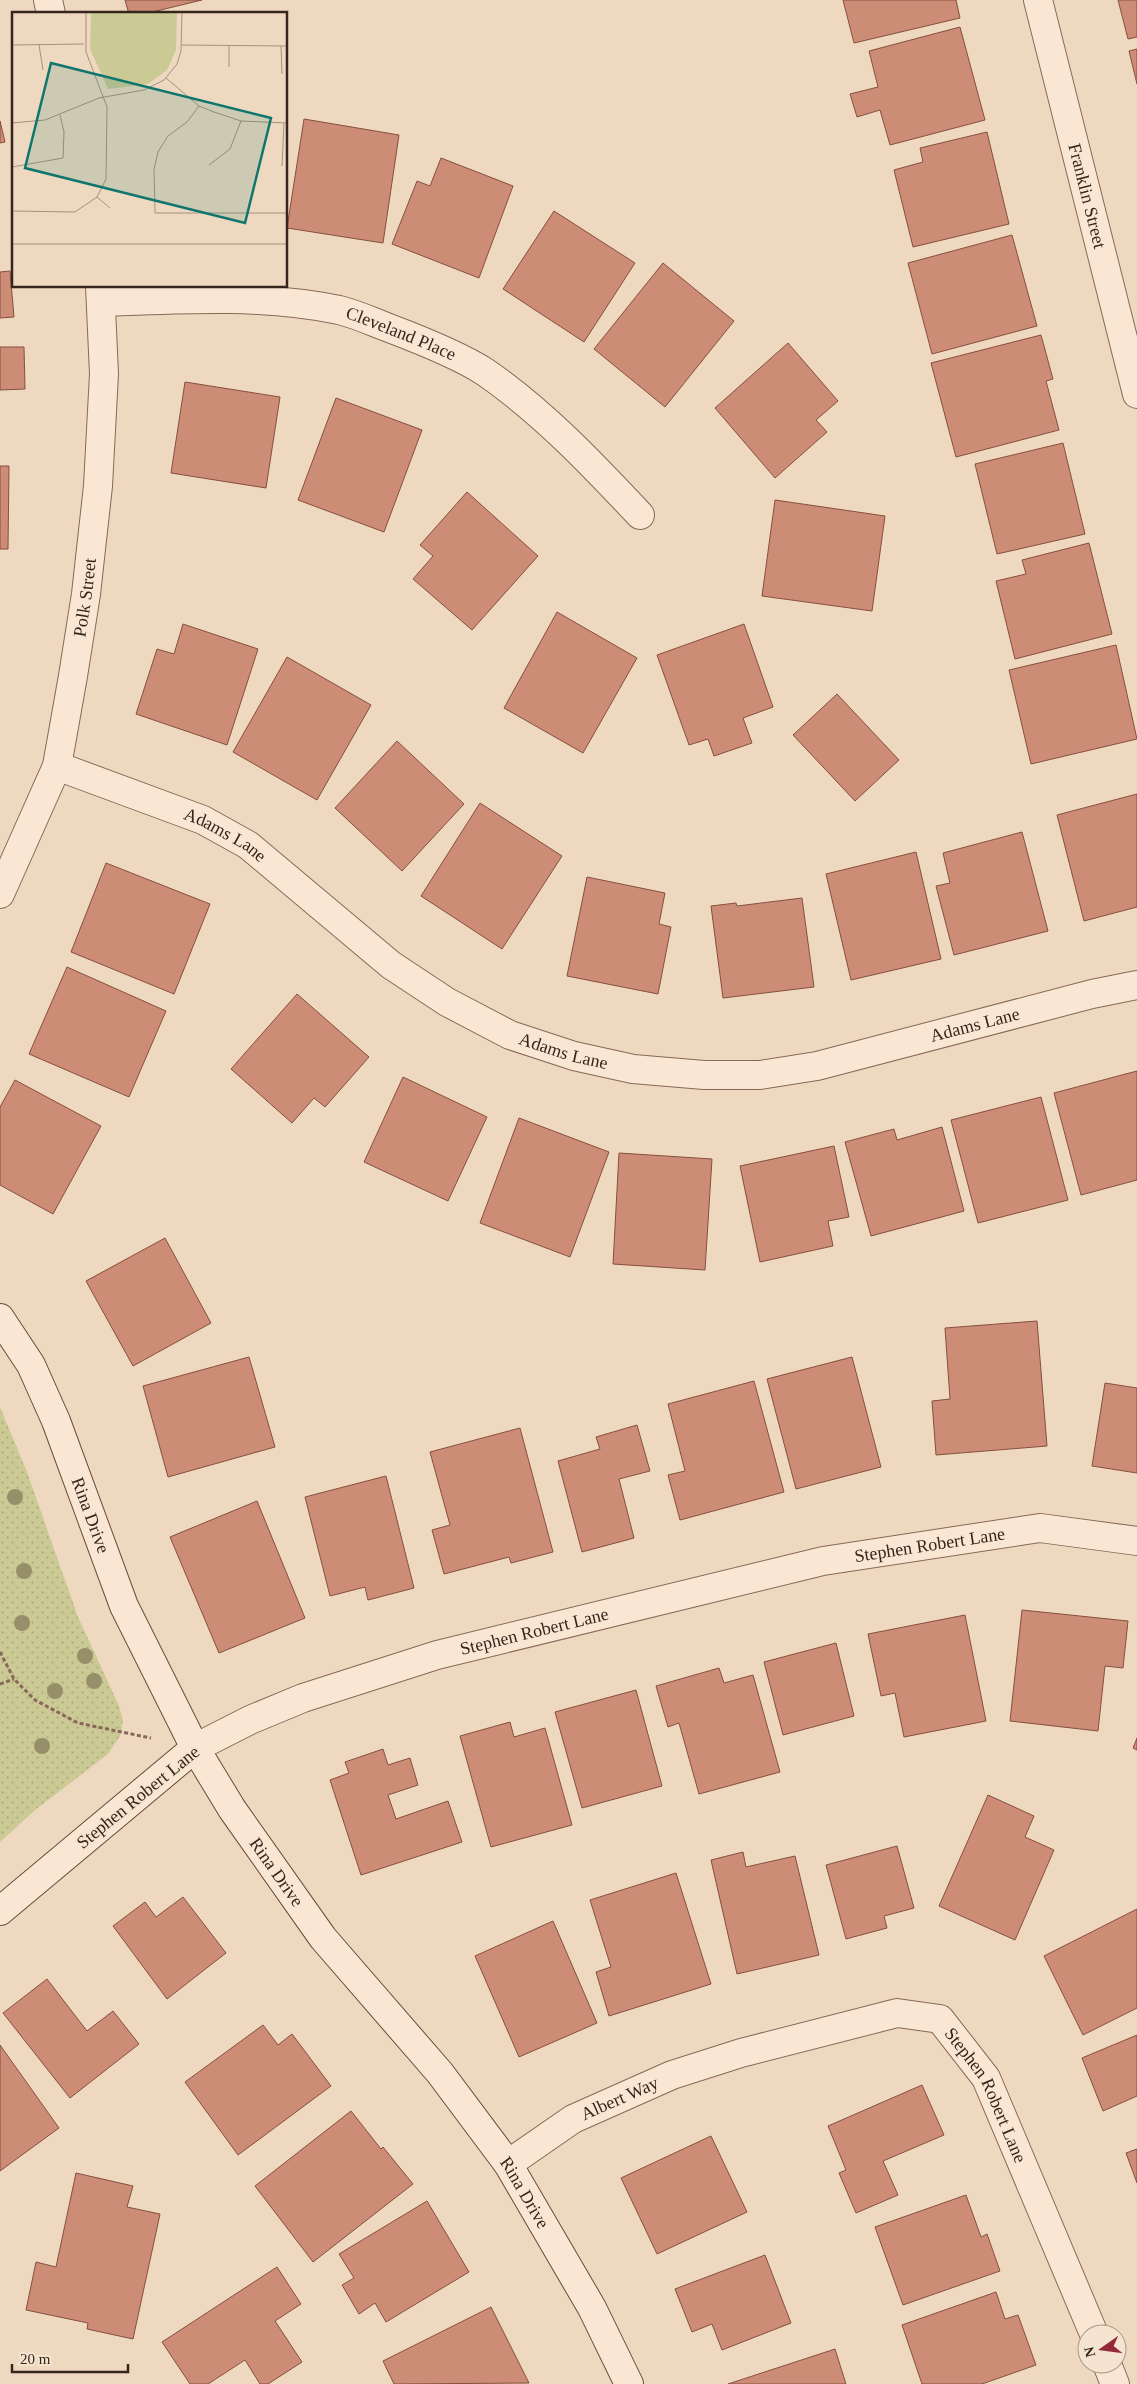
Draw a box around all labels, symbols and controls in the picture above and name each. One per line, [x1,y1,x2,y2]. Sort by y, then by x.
inset map [12,12,288,288]
street label: Franklin Street [1064,141,1110,251]
street label: Cleveland Place [344,302,459,365]
street label: Polk Street [69,557,100,638]
street label: Adams Lane [181,804,270,866]
street label: Adams Lane [928,1003,1022,1046]
street label: Adams Lane [517,1029,610,1073]
street label: Rina Drive [68,1474,114,1556]
street label: Stephen Robert Lane [853,1523,1006,1566]
street label: Stephen Robert Lane [458,1604,611,1659]
street label: Stephen Robert Lane [73,1741,203,1853]
street label: Rina Drive [245,1834,308,1910]
street label: Stephen Robert Lane [941,2024,1031,2166]
street label: Albert Way [578,2072,661,2124]
street label: Rina Drive [496,2153,553,2232]
north arrow [1077,2324,1127,2374]
scale bar [12,2342,129,2374]
text: N [1081,2345,1098,2359]
text: 20 m [20,2351,51,2367]

